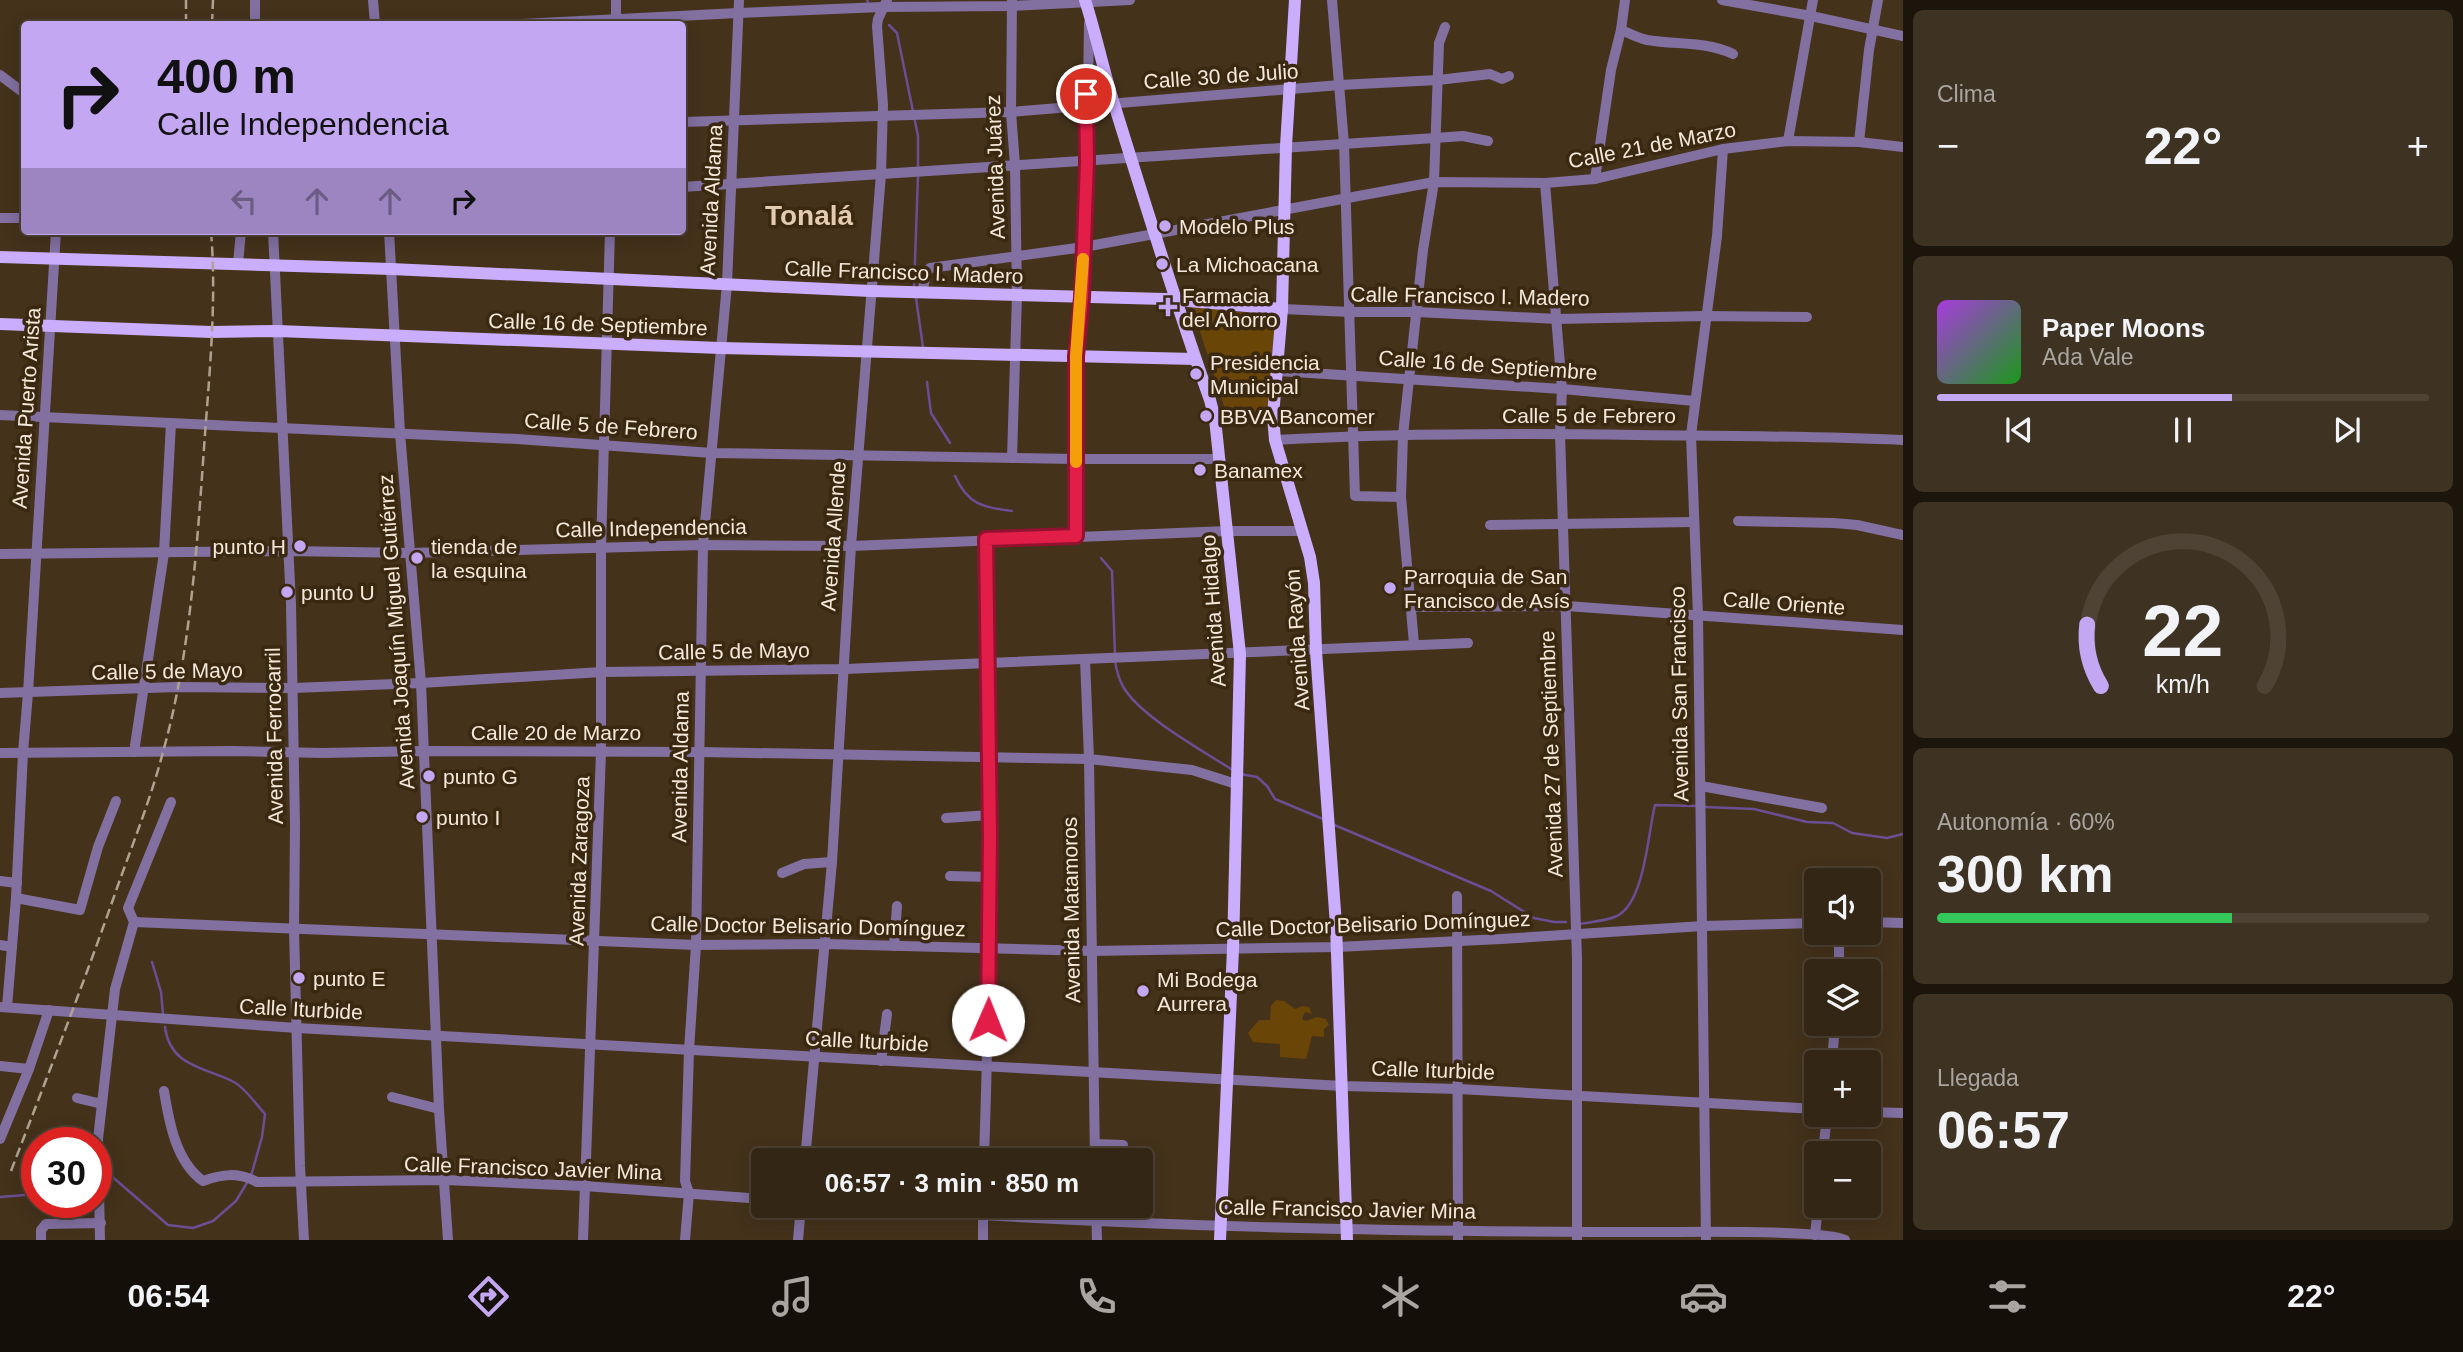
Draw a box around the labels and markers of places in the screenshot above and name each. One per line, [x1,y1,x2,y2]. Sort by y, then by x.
pin [1056,64,1116,124]
place label: Modelo Plus [1179,215,1295,238]
marker: Modelo Plus [1157,218,1173,234]
place label: La Michoacana [1176,253,1319,276]
marker: La Michoacana [1154,256,1170,272]
place label: Farmacia del Ahorro [1182,284,1278,331]
marker: Farmacia del Ahorro [1160,299,1176,315]
place label: Presidencia Municipal [1210,351,1320,398]
marker: Presidencia Municipal [1188,366,1204,382]
place label: BBVA Bancomer [1220,405,1375,428]
marker: BBVA Bancomer [1198,408,1214,424]
place label: Banamex [1214,459,1303,482]
marker: Banamex [1192,462,1208,478]
place label: punto H [212,535,286,558]
place label: tienda de la esquina [431,535,527,582]
marker: punto H [292,538,308,554]
marker: tienda de la esquina [409,550,425,566]
place label: Parroquia de San Francisco de Asís [1404,565,1570,612]
marker: Parroquia de San Francisco de Asís [1382,580,1398,596]
place label: punto U [301,581,375,604]
marker: punto U [279,584,295,600]
place label: punto G [443,765,518,788]
marker: punto G [421,768,437,784]
place label: punto I [436,806,500,829]
marker: punto I [414,809,430,825]
place label: punto E [313,967,385,990]
place label: Mi Bodega Aurrera [1157,968,1258,1015]
marker: punto E [291,970,307,986]
marker: Mi Bodega Aurrera [1135,983,1151,999]

